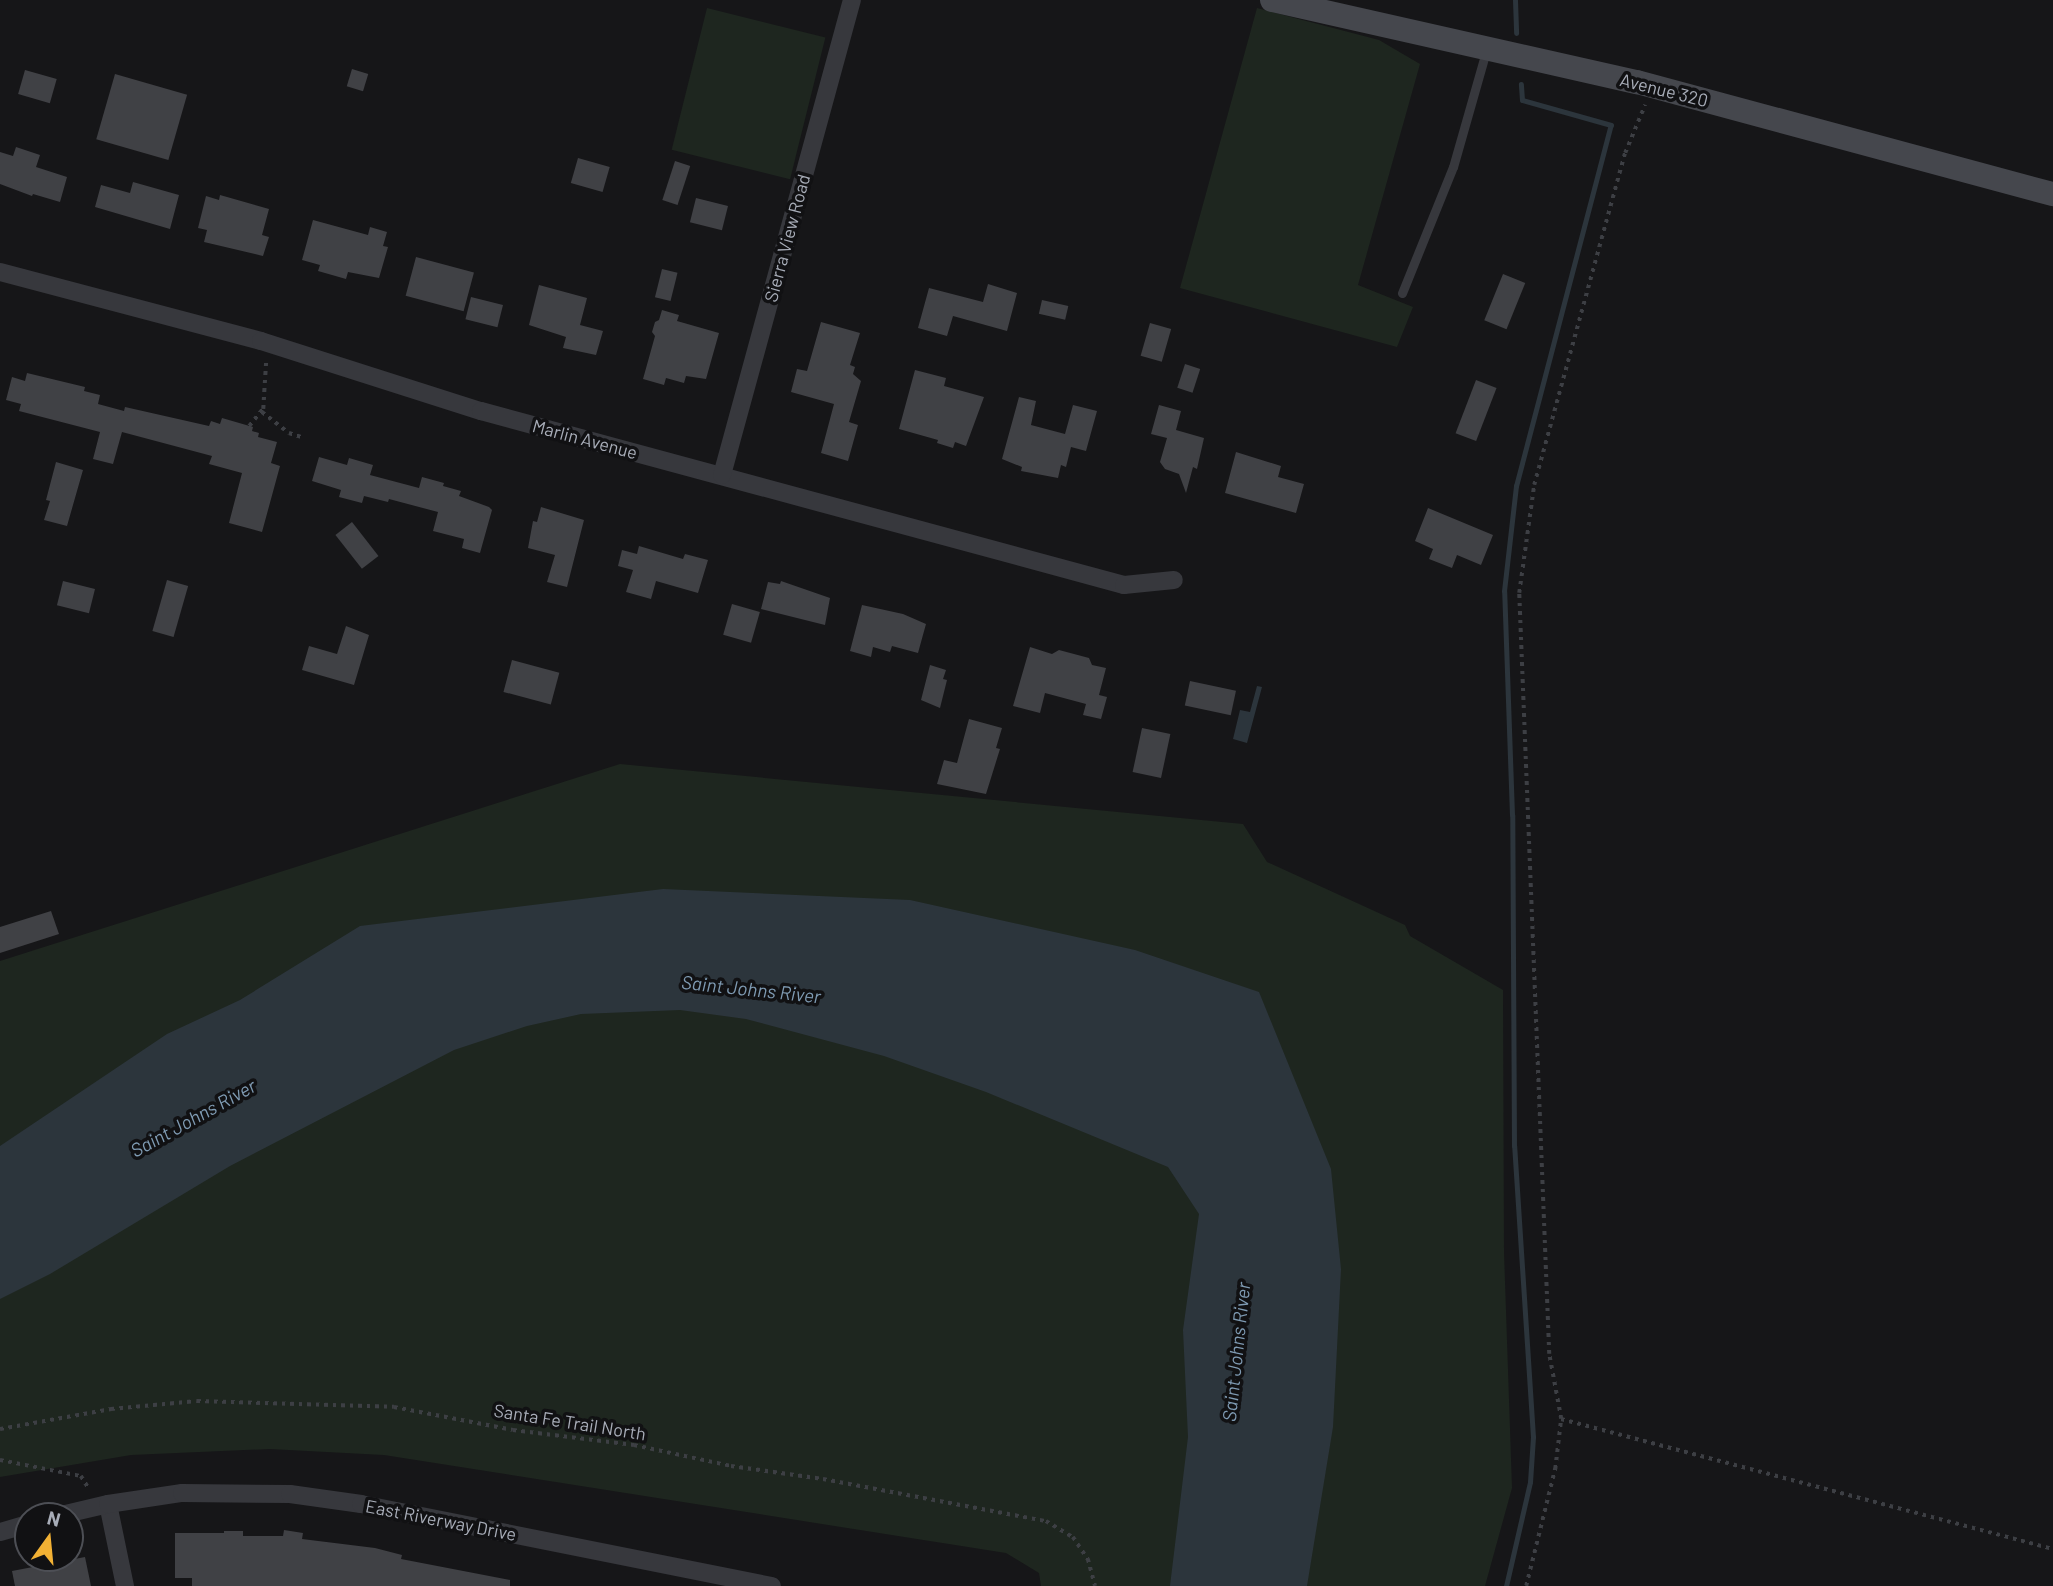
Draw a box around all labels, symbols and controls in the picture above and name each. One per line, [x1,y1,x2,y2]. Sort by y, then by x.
street label: Avenue 320 [1618,69,1710,111]
street label: Sierra View Road [760,172,814,304]
street label: Marlin Avenue [530,415,640,463]
water label: Saint Johns River [680,970,822,1008]
water label: Saint Johns River [126,1074,260,1162]
water label: Saint Johns River [1217,1281,1255,1423]
street label: Santa Fe Trail North [492,1399,648,1445]
street label: East Riverway Drive [364,1495,518,1545]
north arrow [14,1502,84,1572]
text: N [45,1505,63,1531]

